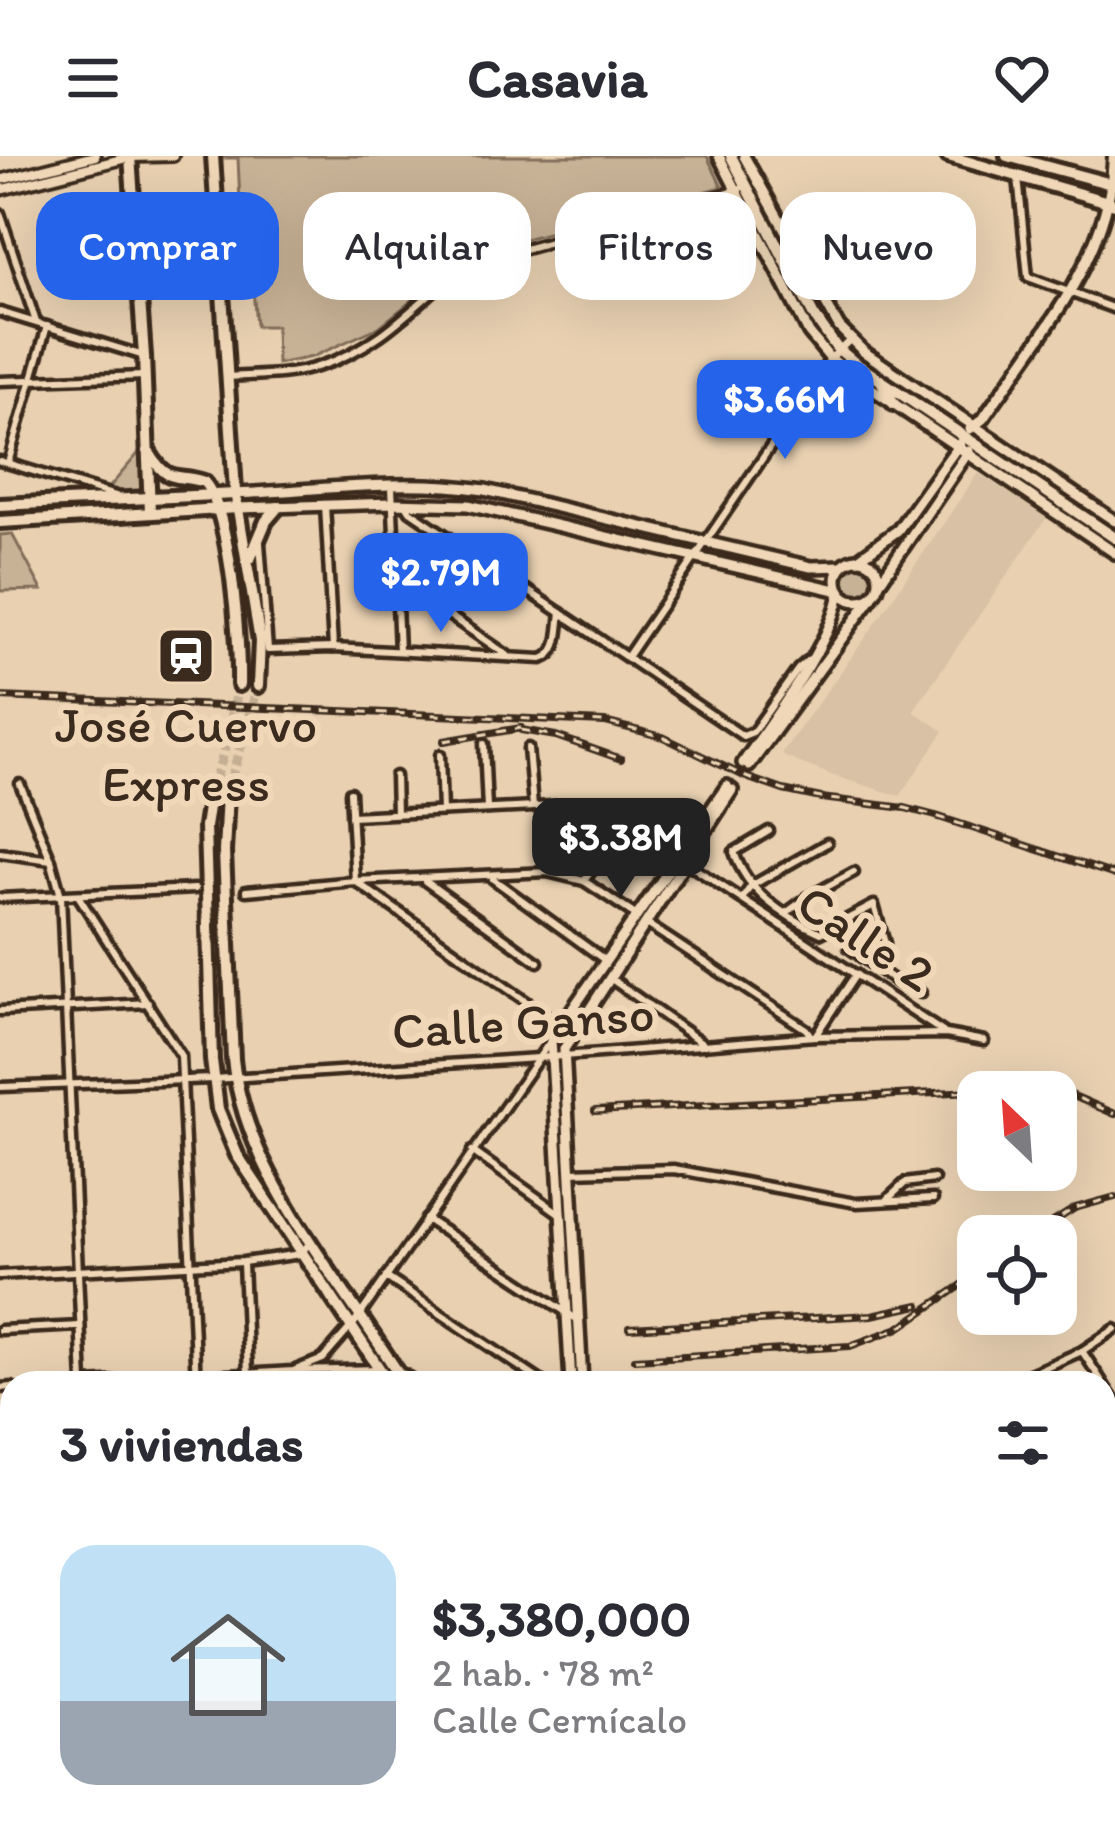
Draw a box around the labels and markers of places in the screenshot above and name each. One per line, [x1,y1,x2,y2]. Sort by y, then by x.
pin: $3.66M [687,360,883,462]
pin: $2.79M [343,533,539,635]
station icon: José Cuervo Express [155,625,217,687]
place label: José Cuervo Express [55,694,317,814]
pin: $3.38M [523,798,719,900]

